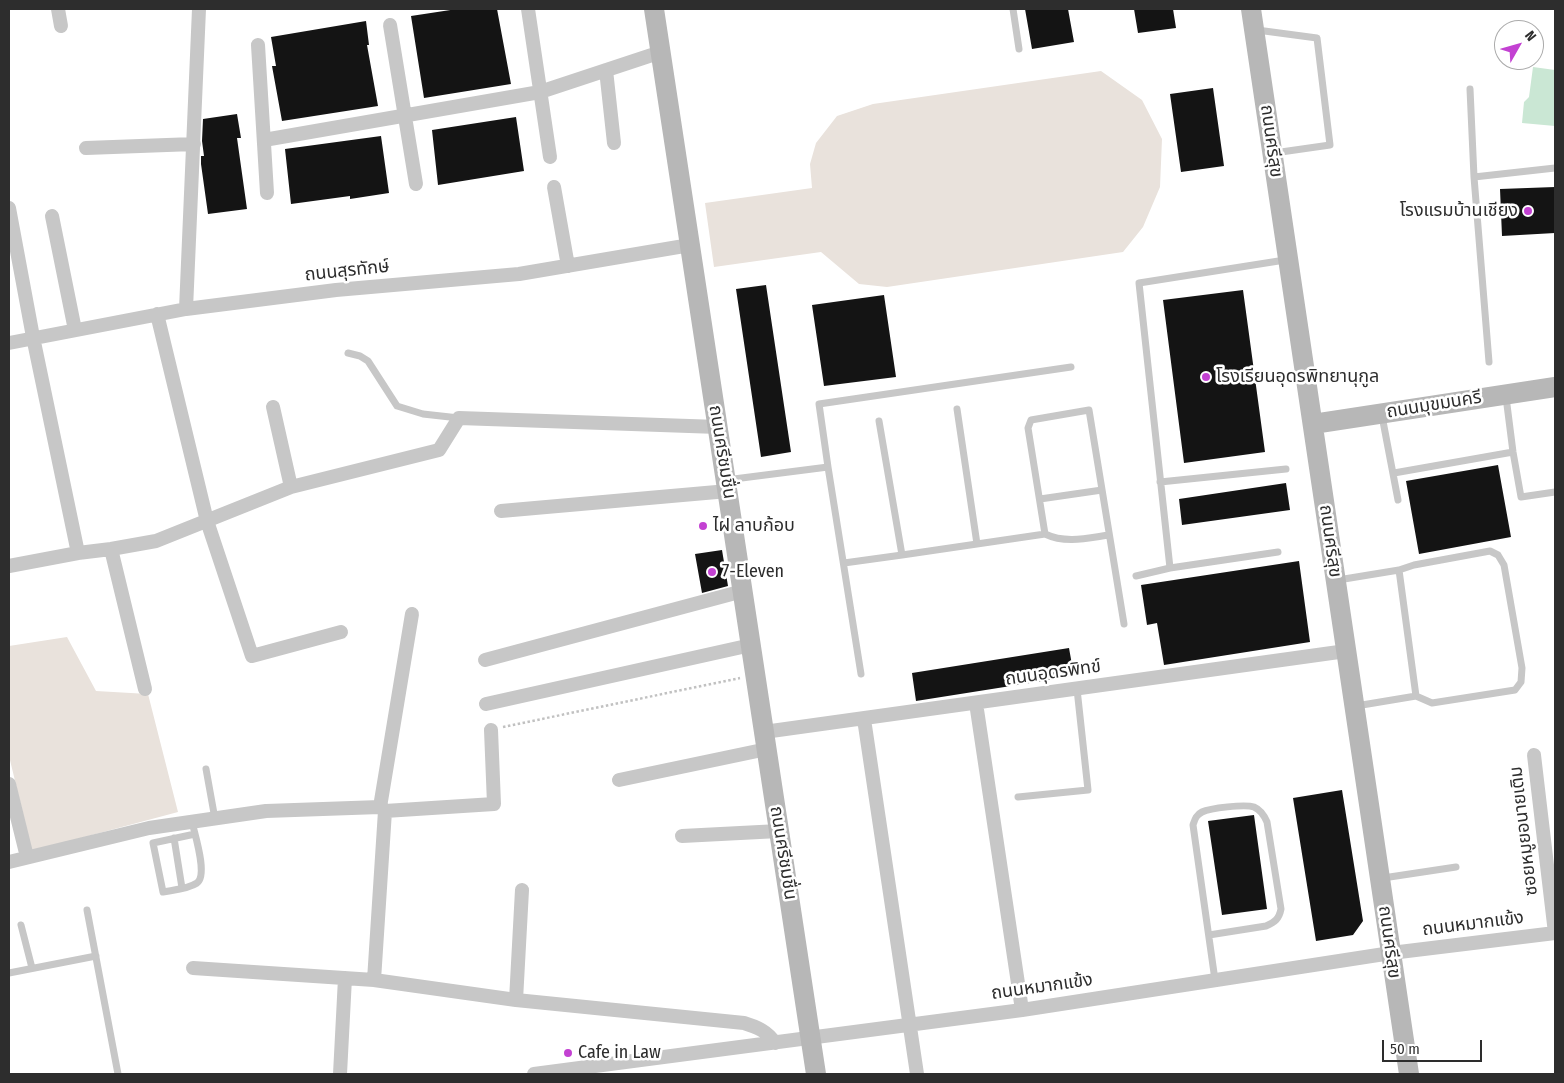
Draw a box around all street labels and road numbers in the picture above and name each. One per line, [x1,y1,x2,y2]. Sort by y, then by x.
street label: ถนนศรีสุข [1255,103,1287,179]
street label: ถนนสุรทักษ์ [303,256,391,286]
street label: ถนนมุขมนครี [1385,387,1483,423]
street label: ถนนศรีชมชื่น [704,403,740,501]
street label: ถนนศรีสุข [1314,503,1346,579]
street label: ถนนอุดรพิทข์ [1004,656,1102,690]
street label: ซอยหมูยอนายเติม [1505,765,1543,897]
street label: ถนนศรีชมชื่น [765,804,801,902]
street label: ถนนศรีสุข [1373,904,1405,980]
street label: ถนนหมากแข้ง [1421,907,1525,941]
street label: ถนนหมากแข้ง [990,969,1094,1005]

